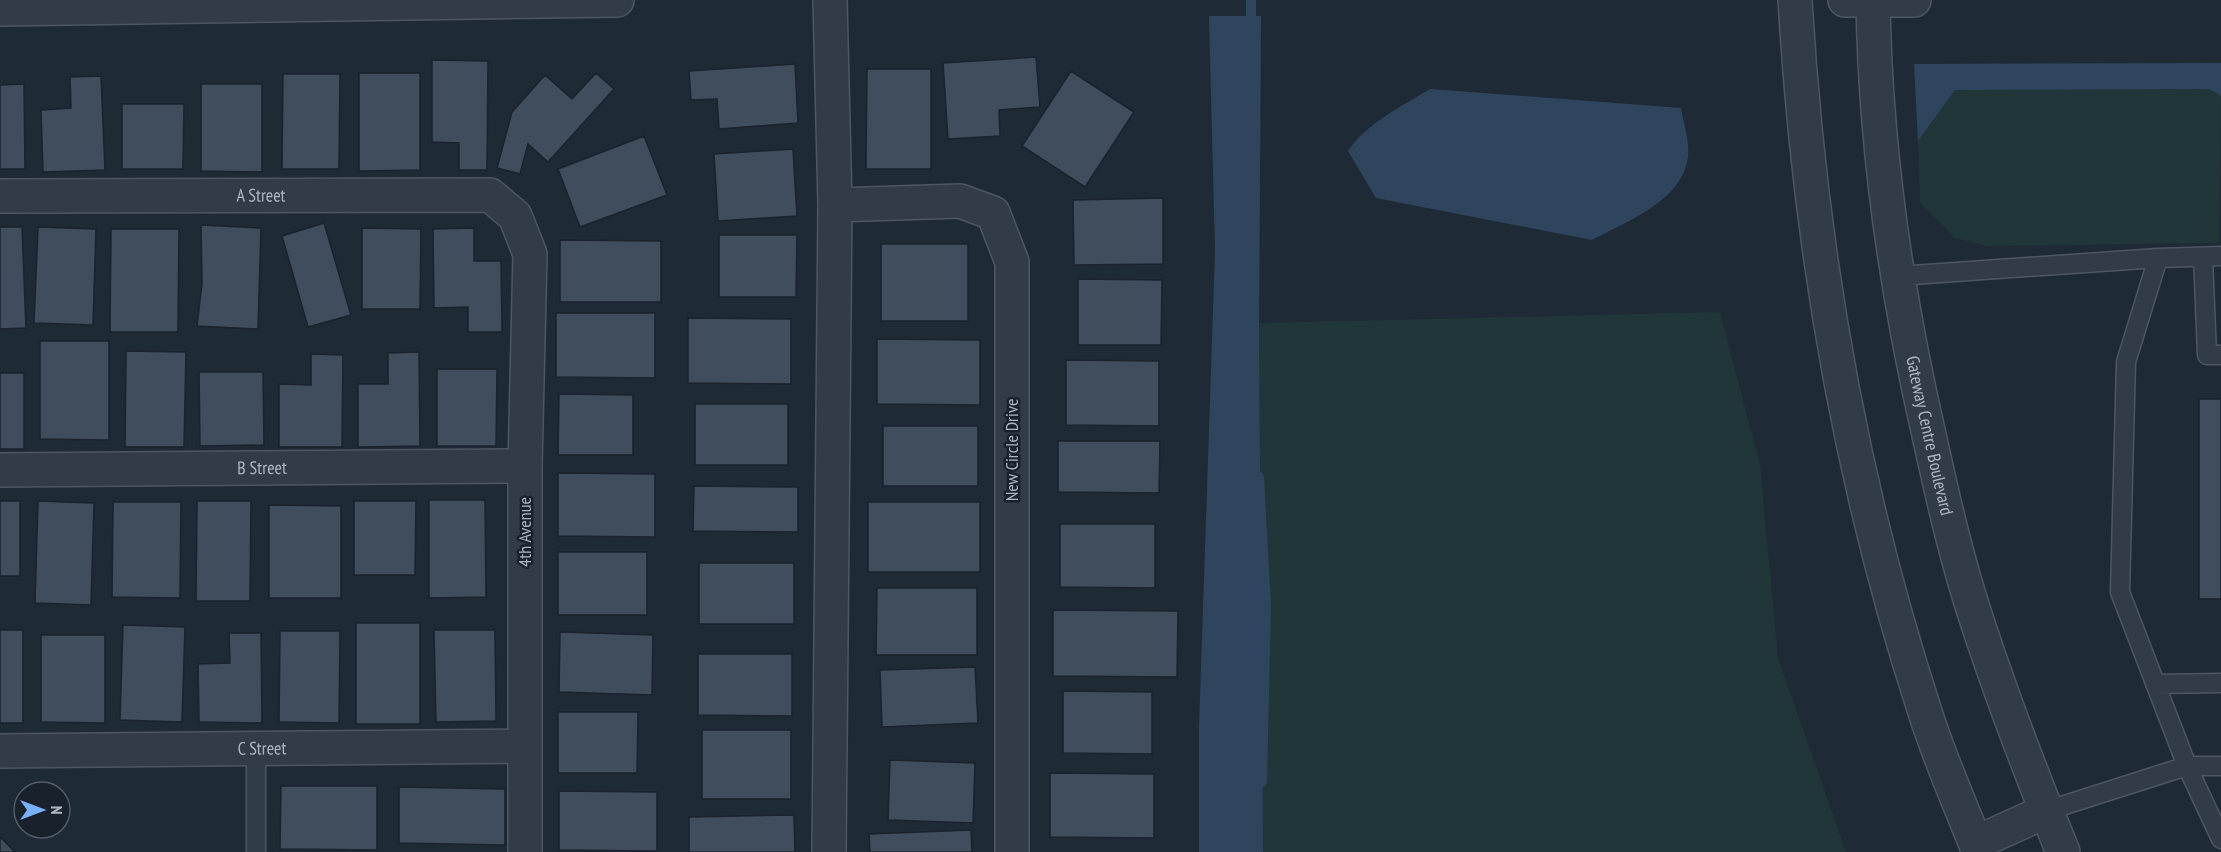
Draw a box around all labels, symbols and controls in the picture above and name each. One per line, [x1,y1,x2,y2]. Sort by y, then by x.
street label: A Street [236,183,286,207]
street label: Gateway Centre Boulevard [1901,354,1959,517]
street label: New Circle Drive [1000,399,1023,501]
street label: B Street [237,456,287,479]
street label: 4th Avenue [513,497,536,567]
street label: C Street [237,736,287,760]
north arrow [12,780,72,840]
text: N [47,806,67,814]

